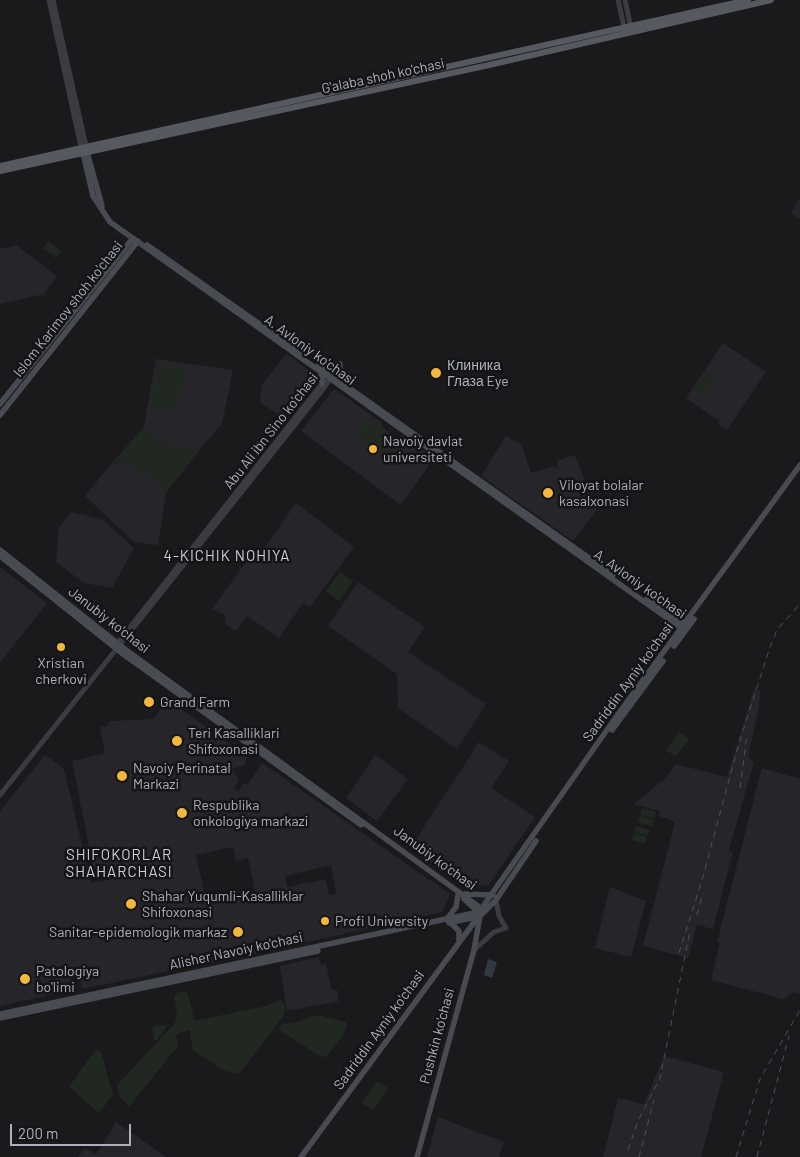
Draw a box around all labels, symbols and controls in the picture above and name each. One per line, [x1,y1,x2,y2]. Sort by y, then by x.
street label: G'alaba shoh ko'chasi [320,55,446,97]
street label: Islom Karimov shoh ko'chasi [10,238,126,380]
street label: A. Avloniy ko'chasi [261,311,359,389]
place label: Клиника Глаза Eye [447,357,509,390]
marker: Клиника Глаза Eye [429,366,443,380]
street label: Abu Ali ibn Sino ko'chasi [220,369,322,493]
place label: Navoiy davlat universiteti [383,433,463,466]
marker: Navoiy davlat universiteti [367,443,379,455]
place label: Viloyat bolalar kasalxonasi [559,477,644,510]
marker: Viloyat bolalar kasalxonasi [541,486,555,500]
street label: A. Avloniy ko'chasi [591,546,689,622]
district label: 4-KICHIK NOHIYA [162,547,292,565]
street label: Janubiy ko'chasi [65,583,153,657]
street label: Sadriddin Ayniy ko'chasi [579,619,677,745]
marker: Xristian cherkovi [55,641,67,653]
place label: Xristian cherkovi [35,655,87,688]
place label: Grand Farm [160,694,230,710]
marker: Grand Farm [142,695,156,709]
place label: Teri Kasalliklari Shifoxonasi [188,725,280,758]
marker: Teri Kasalliklari Shifoxonasi [170,734,184,748]
place label: Navoiy Perinatal Markazi [133,760,231,792]
marker: Navoiy Perinatal Markazi [115,769,129,783]
place label: Respublika onkologiya markazi [193,797,308,830]
marker: Respublika onkologiya markazi [175,806,189,820]
street label: Janubiy ko'chasi [390,822,480,894]
district label: SHIFOKORLAR SHAHARCHASI [64,846,174,881]
place label: Shahar Yuqumli-Kasalliklar Shifoxonasi [142,888,304,920]
marker: Shahar Yuqumli-Kasalliklar Shifoxonasi [124,897,138,911]
place label: Profi University [335,913,428,929]
marker: Profi University [319,915,331,927]
place label: Sanitar-epidemologik markaz [49,924,227,940]
marker: Sanitar-epidemologik markaz [231,925,245,939]
street label: Alisher Navoiy ko'chasi [168,929,304,973]
place label: Patologiya bo'limi [36,963,99,996]
street label: Sadriddin Ayniy ko'chasi [330,967,428,1093]
marker: Patologiya bo'limi [18,972,32,986]
street label: Pushkin ko'chasi [416,986,458,1086]
scale bar [12,1114,134,1146]
text: 200 m [18,1124,58,1142]

